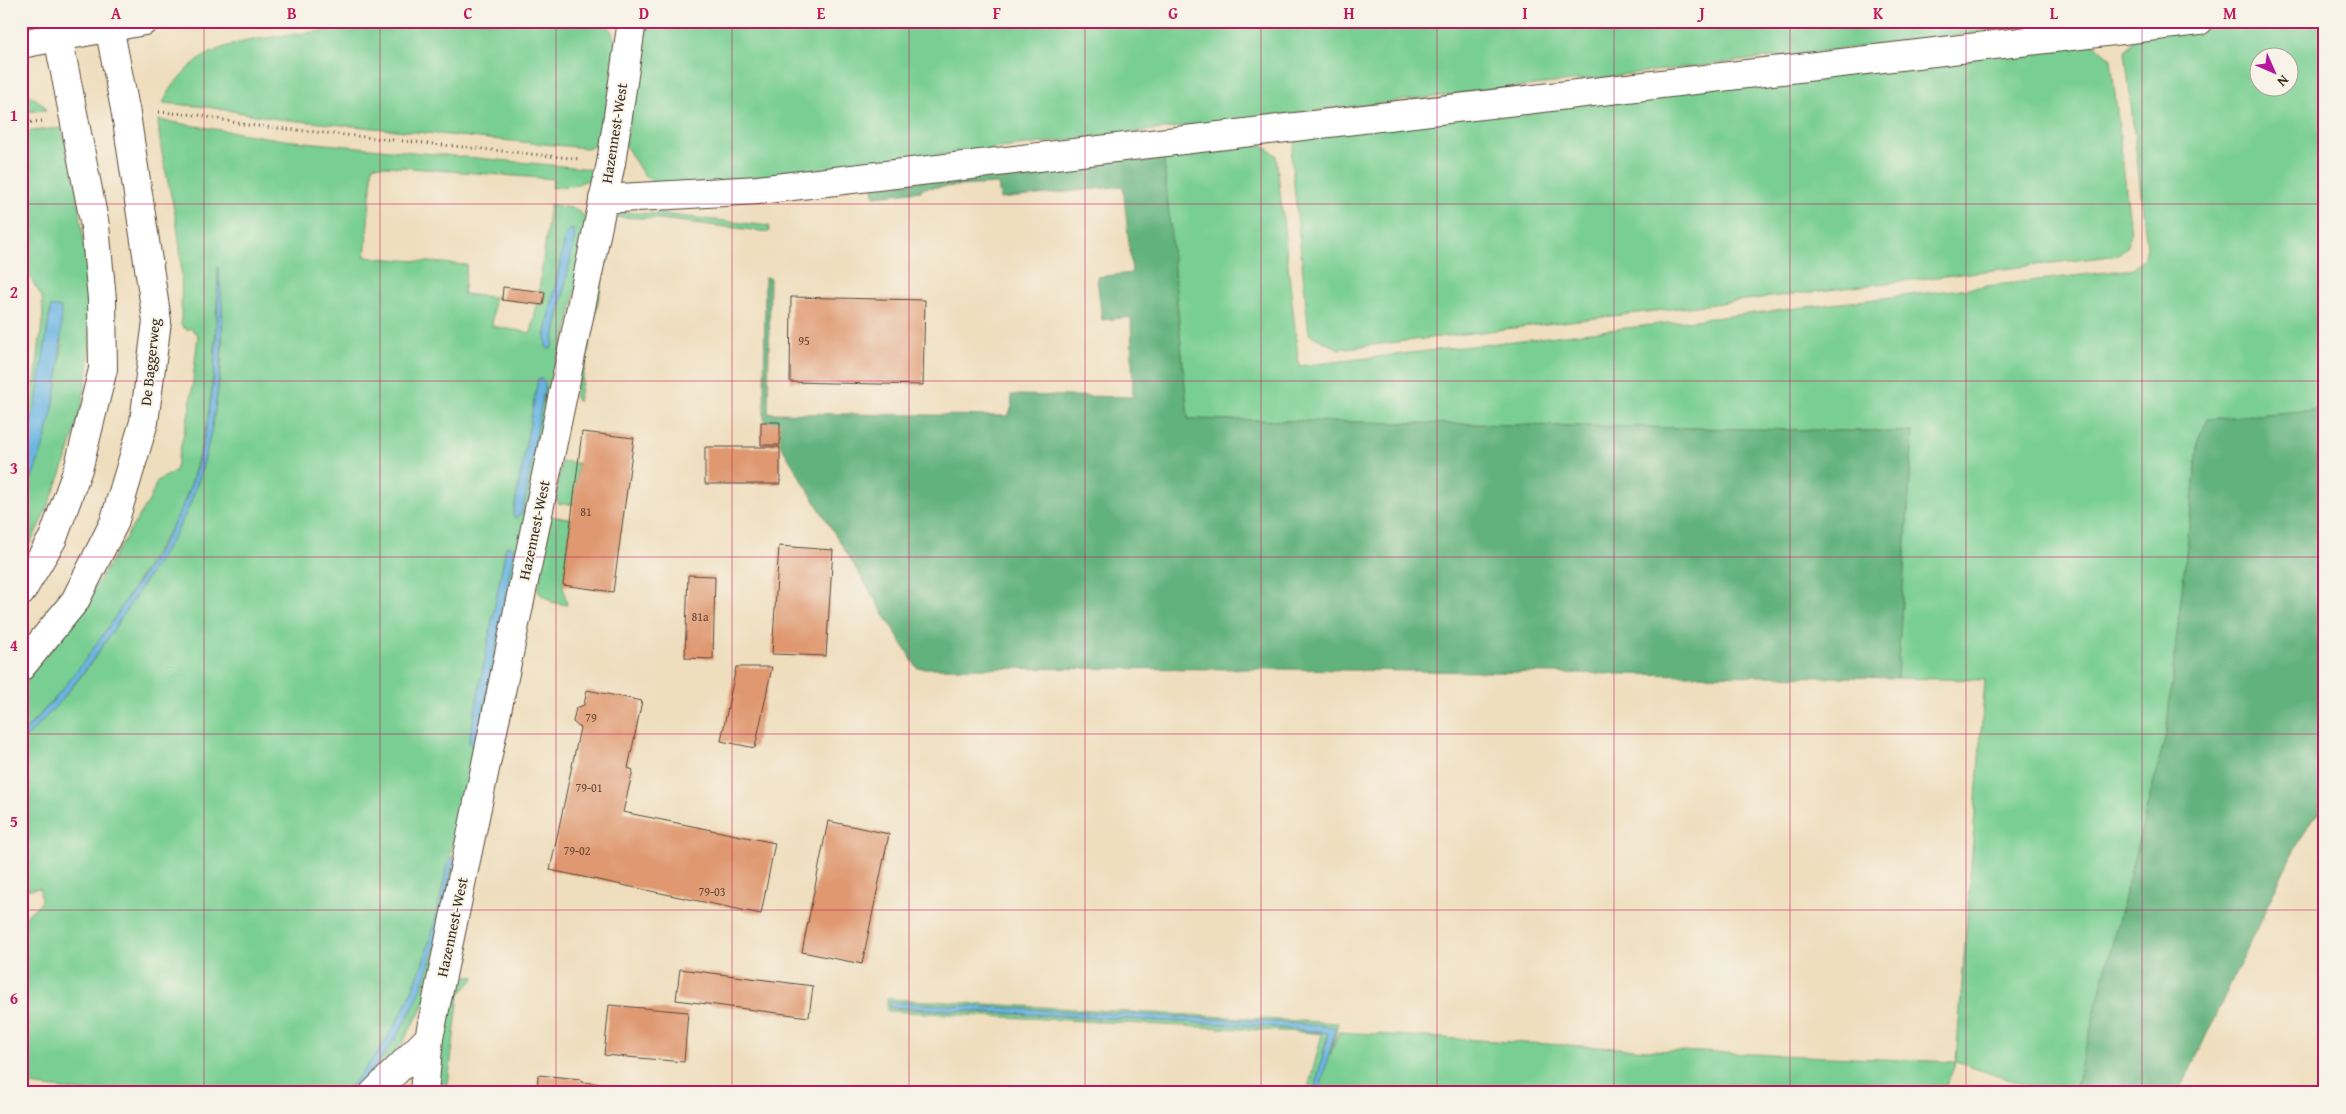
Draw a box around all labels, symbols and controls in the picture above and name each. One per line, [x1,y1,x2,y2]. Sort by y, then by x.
text: A [111,1,122,25]
text: B [287,1,297,25]
text: C [463,1,473,25]
text: D [639,1,649,25]
text: E [817,1,826,25]
text: F [993,1,1001,25]
text: G [1168,1,1178,25]
text: H [1343,1,1355,25]
text: I [1522,1,1528,25]
text: J [1696,1,1705,25]
text: K [1873,1,1884,25]
text: L [2050,1,2059,25]
text: M [2223,1,2237,25]
north arrow [2248,48,2298,98]
text: N [2272,71,2294,92]
street label: Hazennest-West [596,81,632,185]
text: 1 [10,103,18,127]
text: 2 [10,280,18,304]
street label: De Baggerweg [135,317,165,407]
house number: 95 [798,332,810,349]
text: 3 [10,456,18,480]
street label: Hazennest-West [513,478,555,582]
house number: 81 [580,503,592,520]
house number: 81a [691,608,709,625]
text: 4 [10,633,18,657]
house number: 79 [585,709,597,726]
house number: 79-01 [575,779,603,796]
text: 5 [10,809,18,833]
house number: 79-02 [563,842,591,859]
street label: Hazennest-West [431,875,473,979]
house number: 79-03 [698,883,726,900]
text: 6 [10,986,18,1010]

